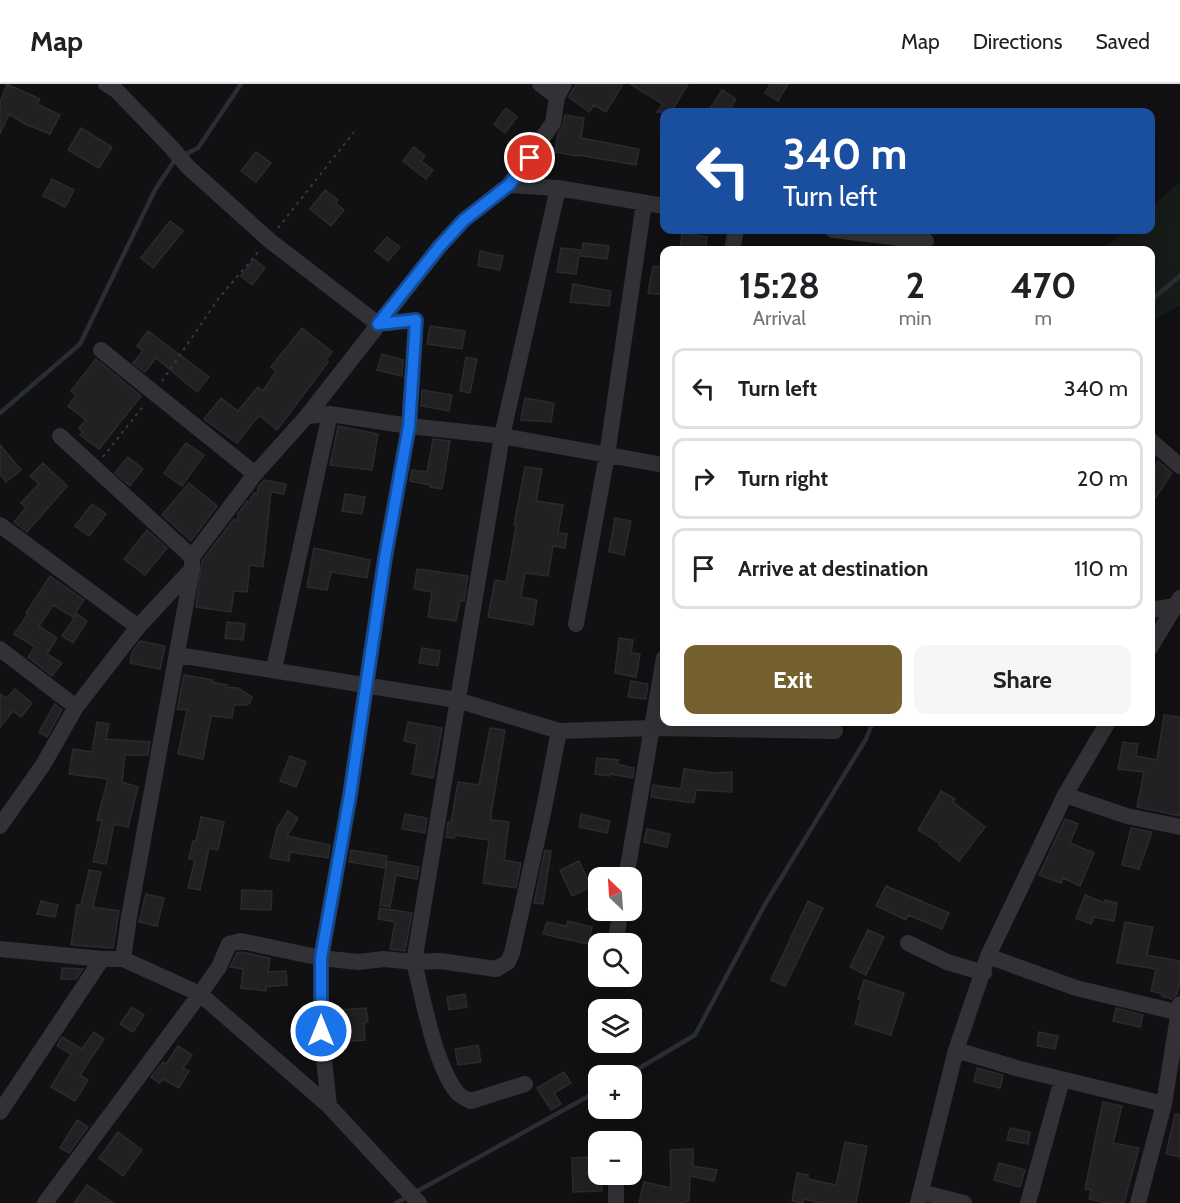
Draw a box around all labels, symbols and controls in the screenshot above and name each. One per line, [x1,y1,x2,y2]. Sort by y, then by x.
text: Map [30,24,83,58]
text: Map [901,29,940,54]
text: Directions [973,29,1062,54]
text: Saved [1095,29,1150,54]
text: 340 m [783,128,907,180]
pin [504,132,555,183]
icon: left [684,132,762,210]
icon: arrive [513,141,546,174]
text: Turn left [783,180,877,213]
text: 15:28 [739,263,820,307]
text: 2 [906,263,925,307]
text: 470 [1010,263,1076,307]
text: Arrival [753,306,806,330]
text: min [899,306,932,330]
text: m [1035,306,1052,330]
icon: left [687,372,720,405]
text: Turn left [738,375,817,402]
text: 340 m [1064,375,1128,402]
icon: right [687,462,720,495]
text: Turn right [738,465,828,492]
text: 20 m [1077,465,1128,492]
icon: arrive [687,552,720,585]
text: Arrive at destination [738,555,928,582]
text: 110 m [1074,555,1128,582]
button: Exit [684,645,902,714]
button: Share [914,645,1131,714]
north arrow [588,867,642,921]
map controls [588,867,642,1185]
button: search [588,933,642,987]
position arrow [289,999,353,1063]
button: layers [588,999,642,1053]
button: + [588,1065,642,1119]
button: − [588,1131,642,1185]

